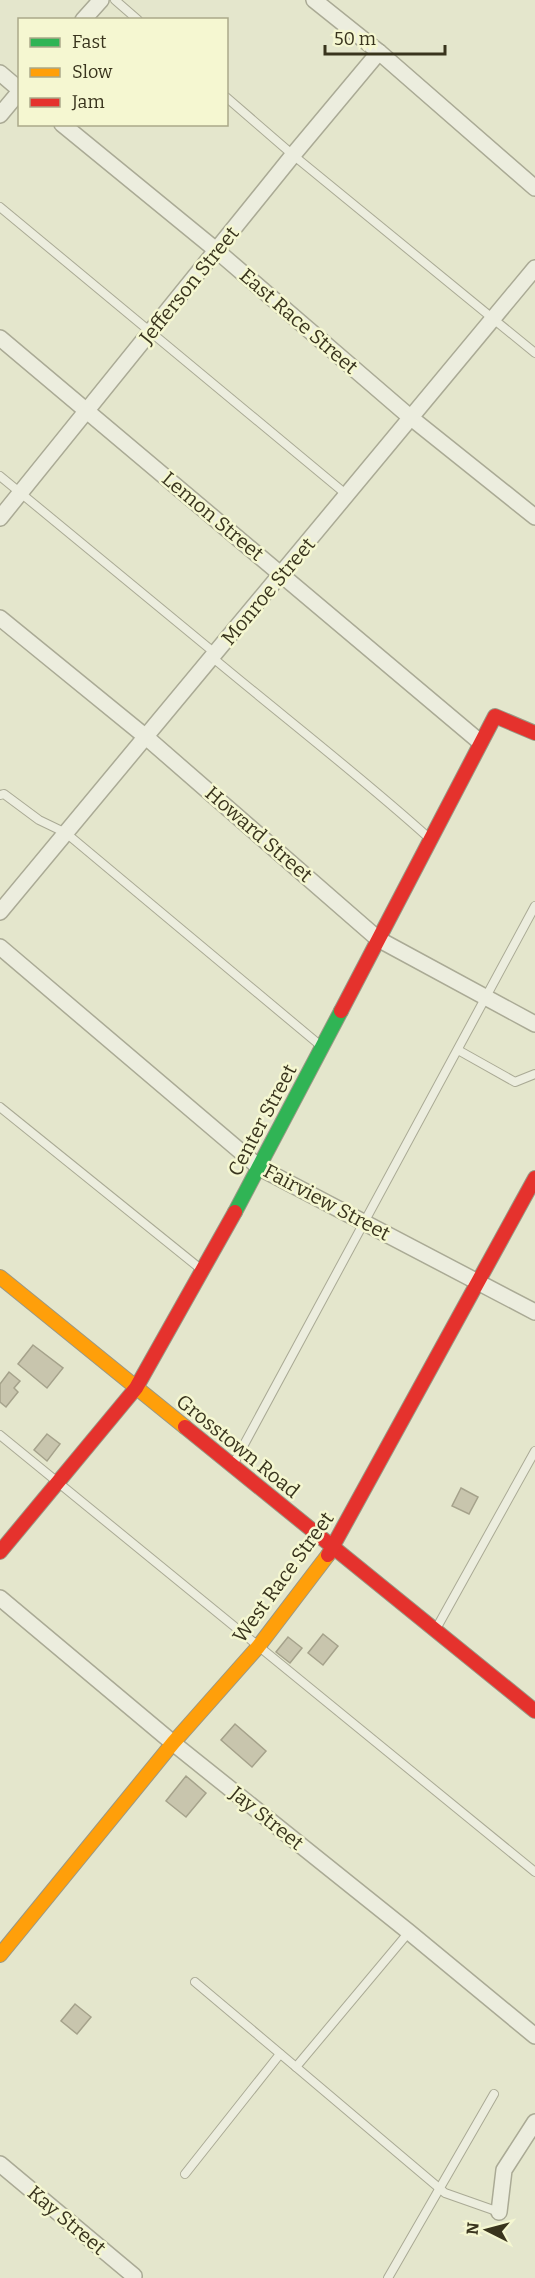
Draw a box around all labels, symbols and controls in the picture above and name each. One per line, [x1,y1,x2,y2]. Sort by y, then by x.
legend [18,18,228,126]
scale bar [325,18,445,56]
text: 50 m [334,28,376,50]
text: Fast [72,31,107,53]
text: Slow [72,61,113,83]
text: Jam [71,91,105,113]
street label: Jefferson Street [134,221,244,349]
street label: East Race Street [235,263,363,379]
street label: Lemon Street [157,466,269,566]
street label: Monroe Street [216,532,320,650]
street label: Howard Street [201,781,317,887]
street label: Center Street [222,1060,302,1180]
street label: Fairview Street [260,1159,394,1245]
street label: Grosstown Road [172,1389,304,1503]
street label: West Race Street [227,1507,339,1647]
street label: Jay Street [225,1780,309,1855]
street label: Kay Street [23,2180,111,2260]
north arrow [457,2200,517,2260]
text: N [462,2221,483,2236]

